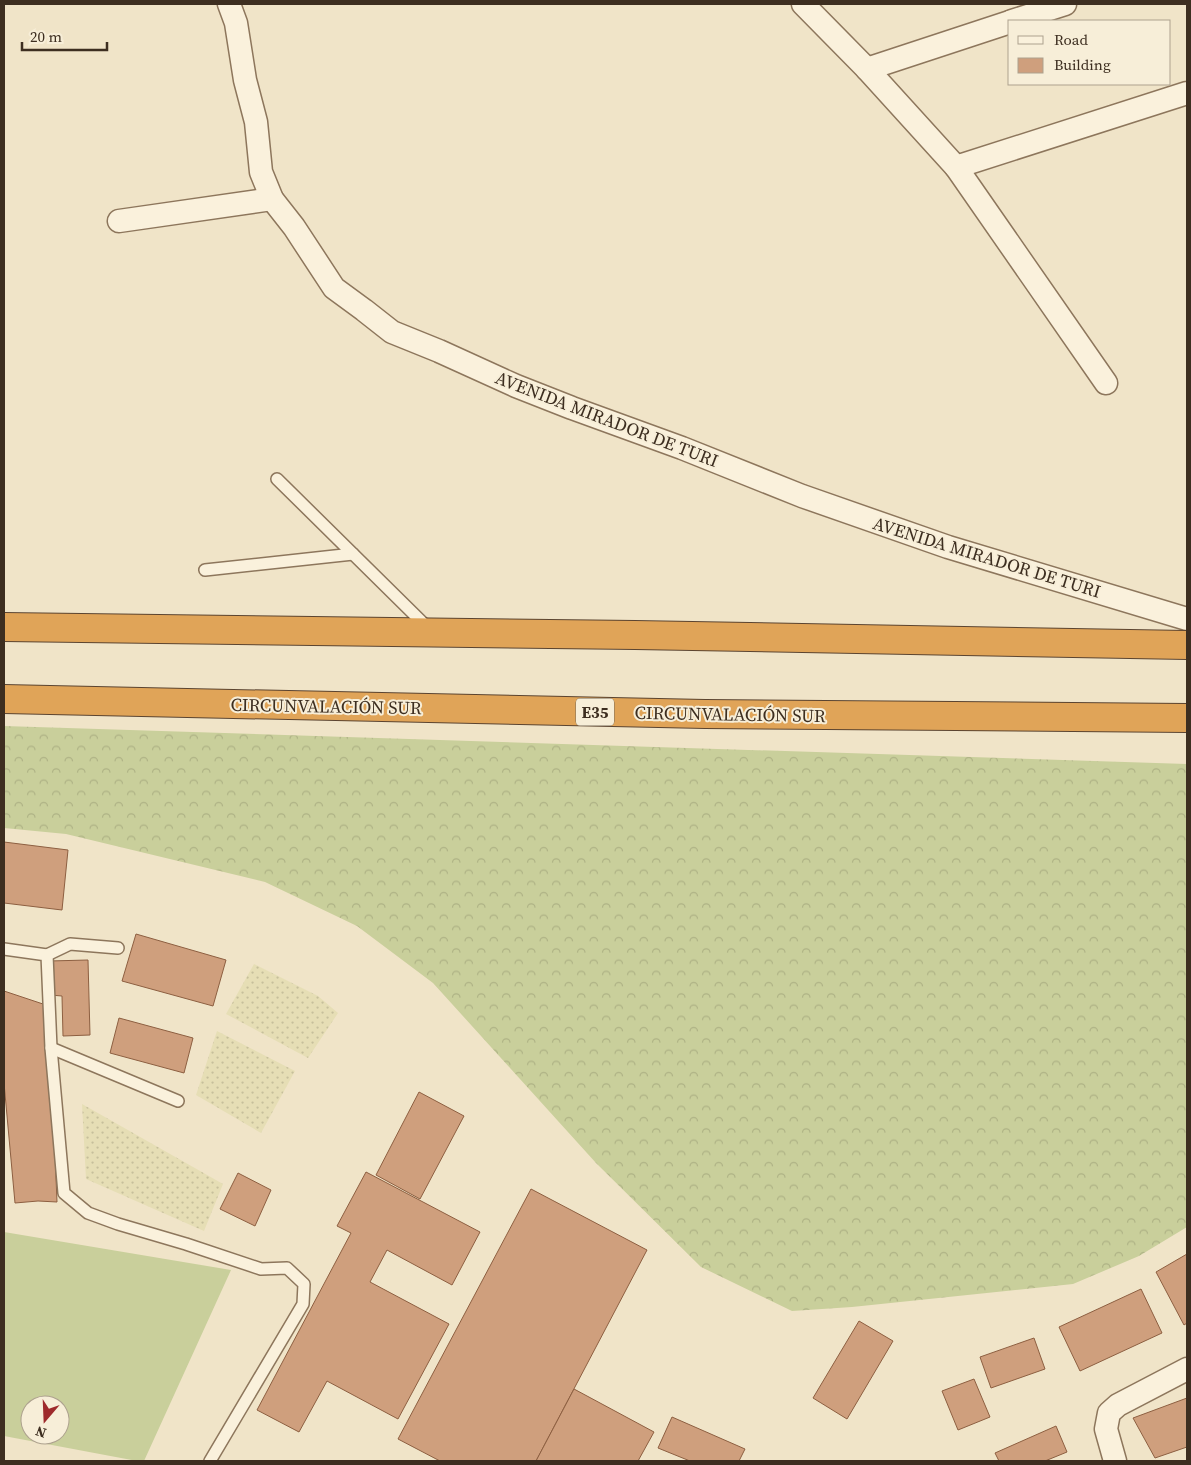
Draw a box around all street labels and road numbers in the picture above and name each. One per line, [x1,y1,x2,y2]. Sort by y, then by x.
street label: AVENIDA MIRADOR DE TURI [492,365,722,473]
street label: AVENIDA MIRADOR DE TURI [870,510,1104,604]
street label: CIRCUNVALACIÓN SUR [230,692,422,720]
road number: E35 [576,699,614,726]
street label: CIRCUNVALACIÓN SUR [634,700,826,728]

